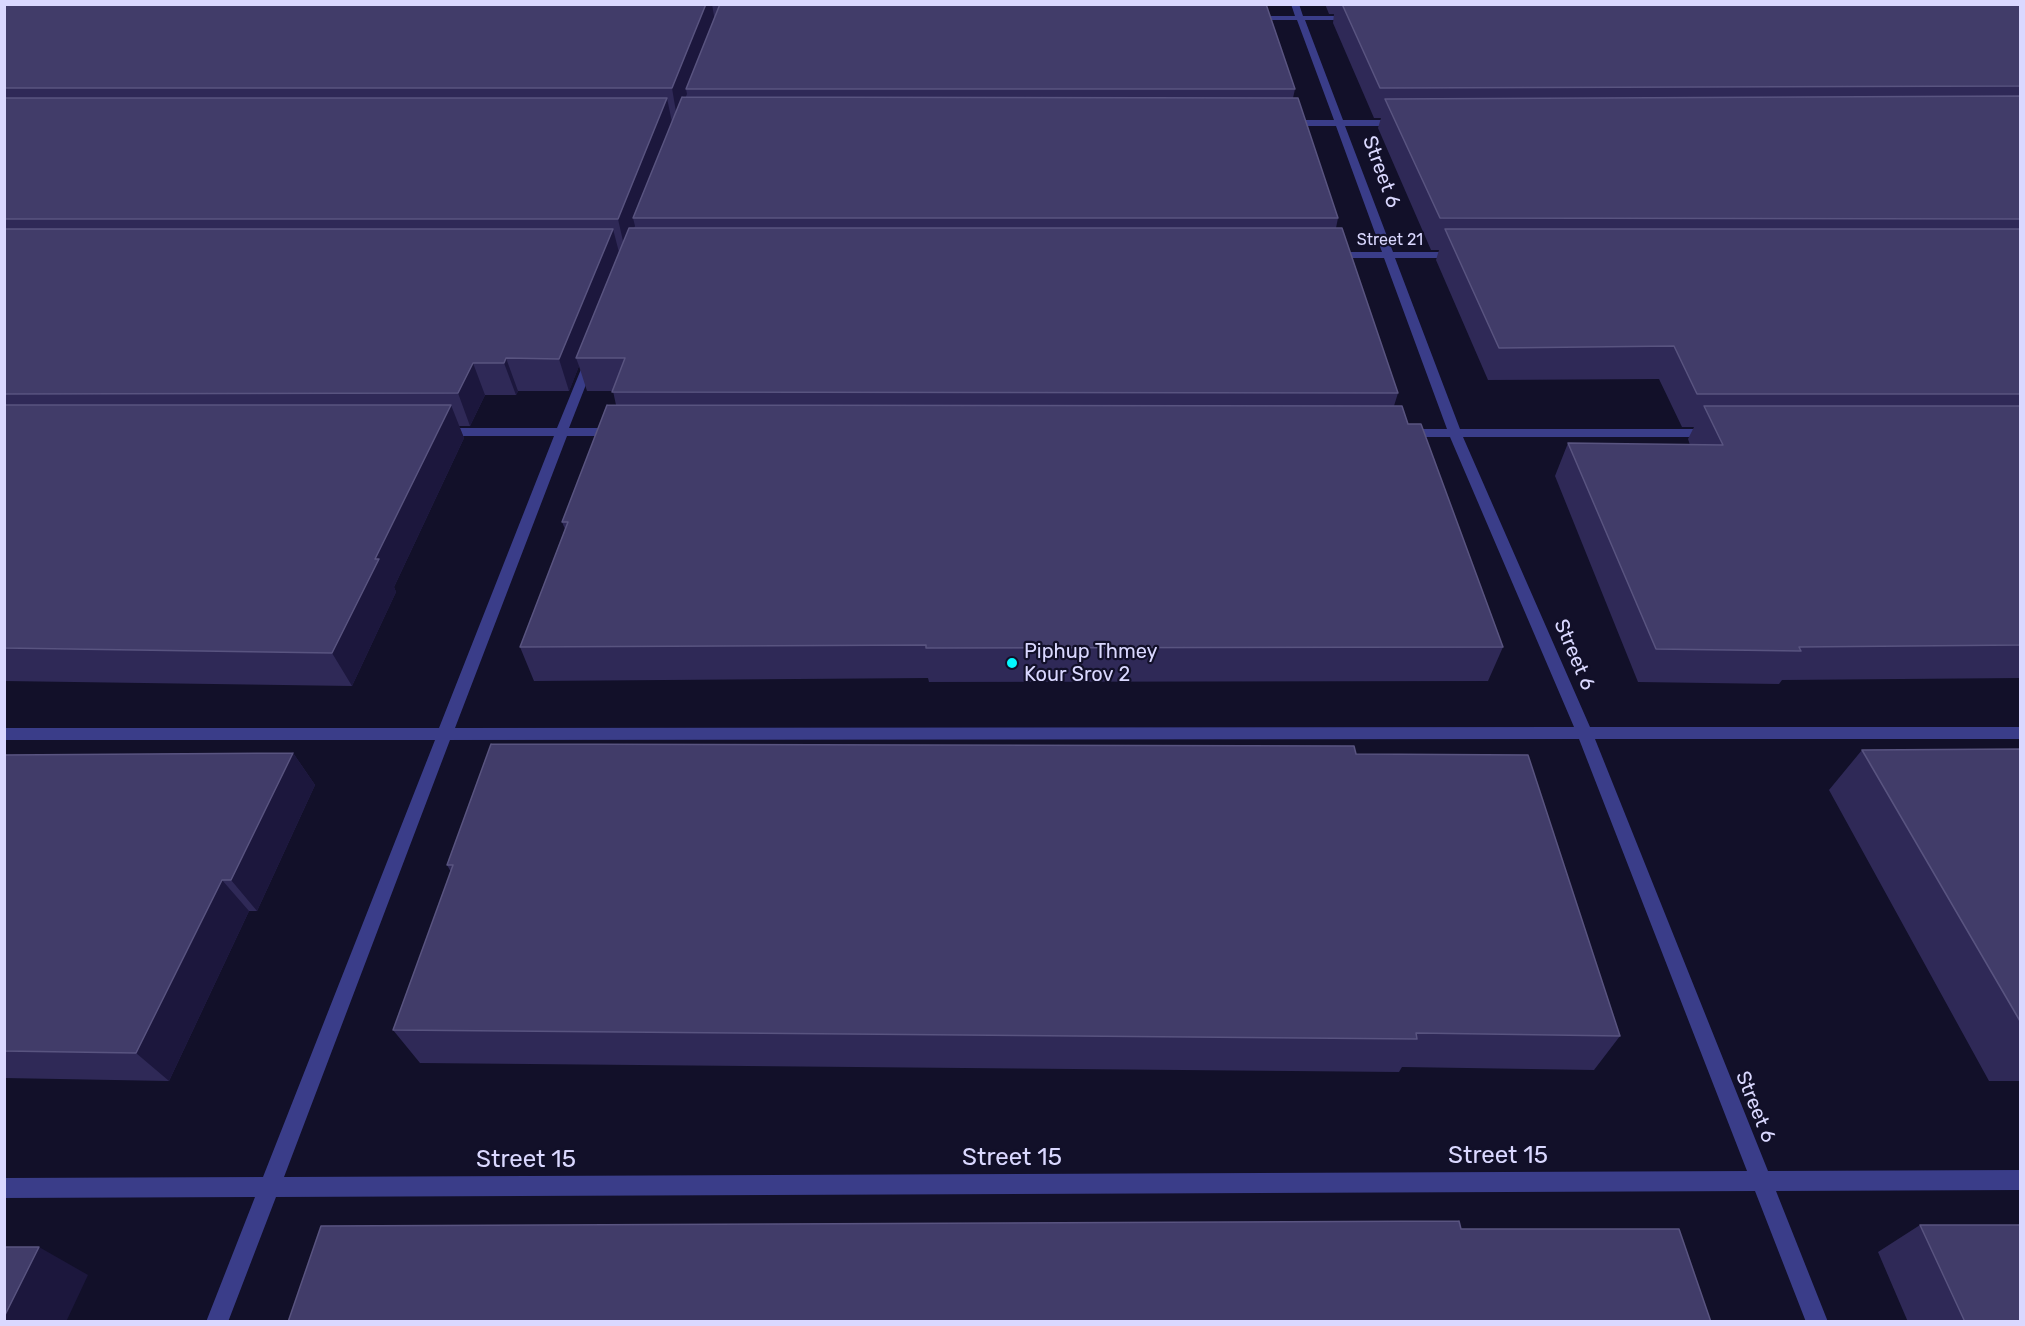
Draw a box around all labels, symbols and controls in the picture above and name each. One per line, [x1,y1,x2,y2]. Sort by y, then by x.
street label: Street 6 [1357,133,1405,211]
street label: Street 21 [1357,230,1423,250]
street label: Street 6 [1548,616,1600,694]
place label: Piphup Thmey Kour Srov 2 [1024,640,1158,687]
marker: Piphup Thmey Kour Srov 2 [1005,656,1019,670]
street label: Street 6 [1730,1068,1780,1146]
street label: Street 15 [1448,1142,1548,1170]
street label: Street 15 [962,1144,1062,1172]
street label: Street 15 [476,1146,576,1174]

